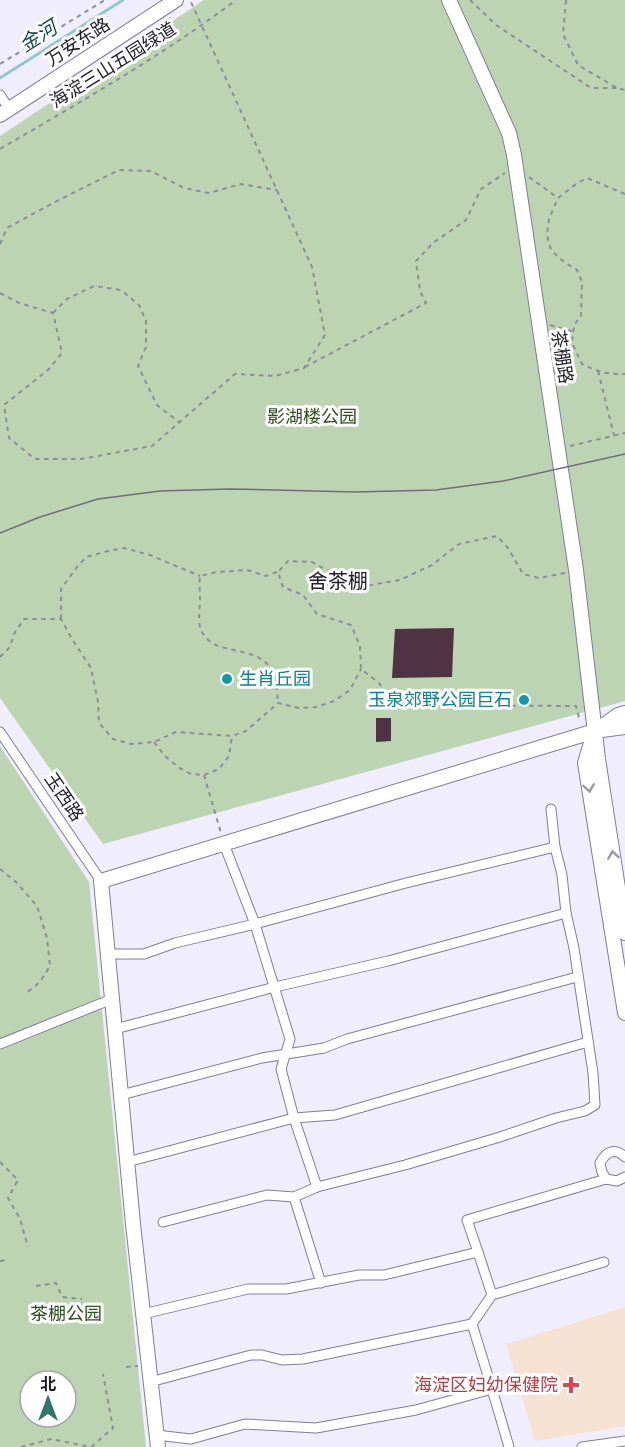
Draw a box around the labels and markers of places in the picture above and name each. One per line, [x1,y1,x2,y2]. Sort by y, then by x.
place label: 生肖丘园 [239,669,311,689]
marker: 生肖丘园 [220,672,234,686]
place label: 玉泉郊野公园巨石 [368,691,512,710]
marker: 玉泉郊野公园巨石 [517,693,531,707]
place label: 海淀区妇幼保健院 [414,1375,558,1395]
marker: 海淀区妇幼保健院 [562,1376,580,1394]

